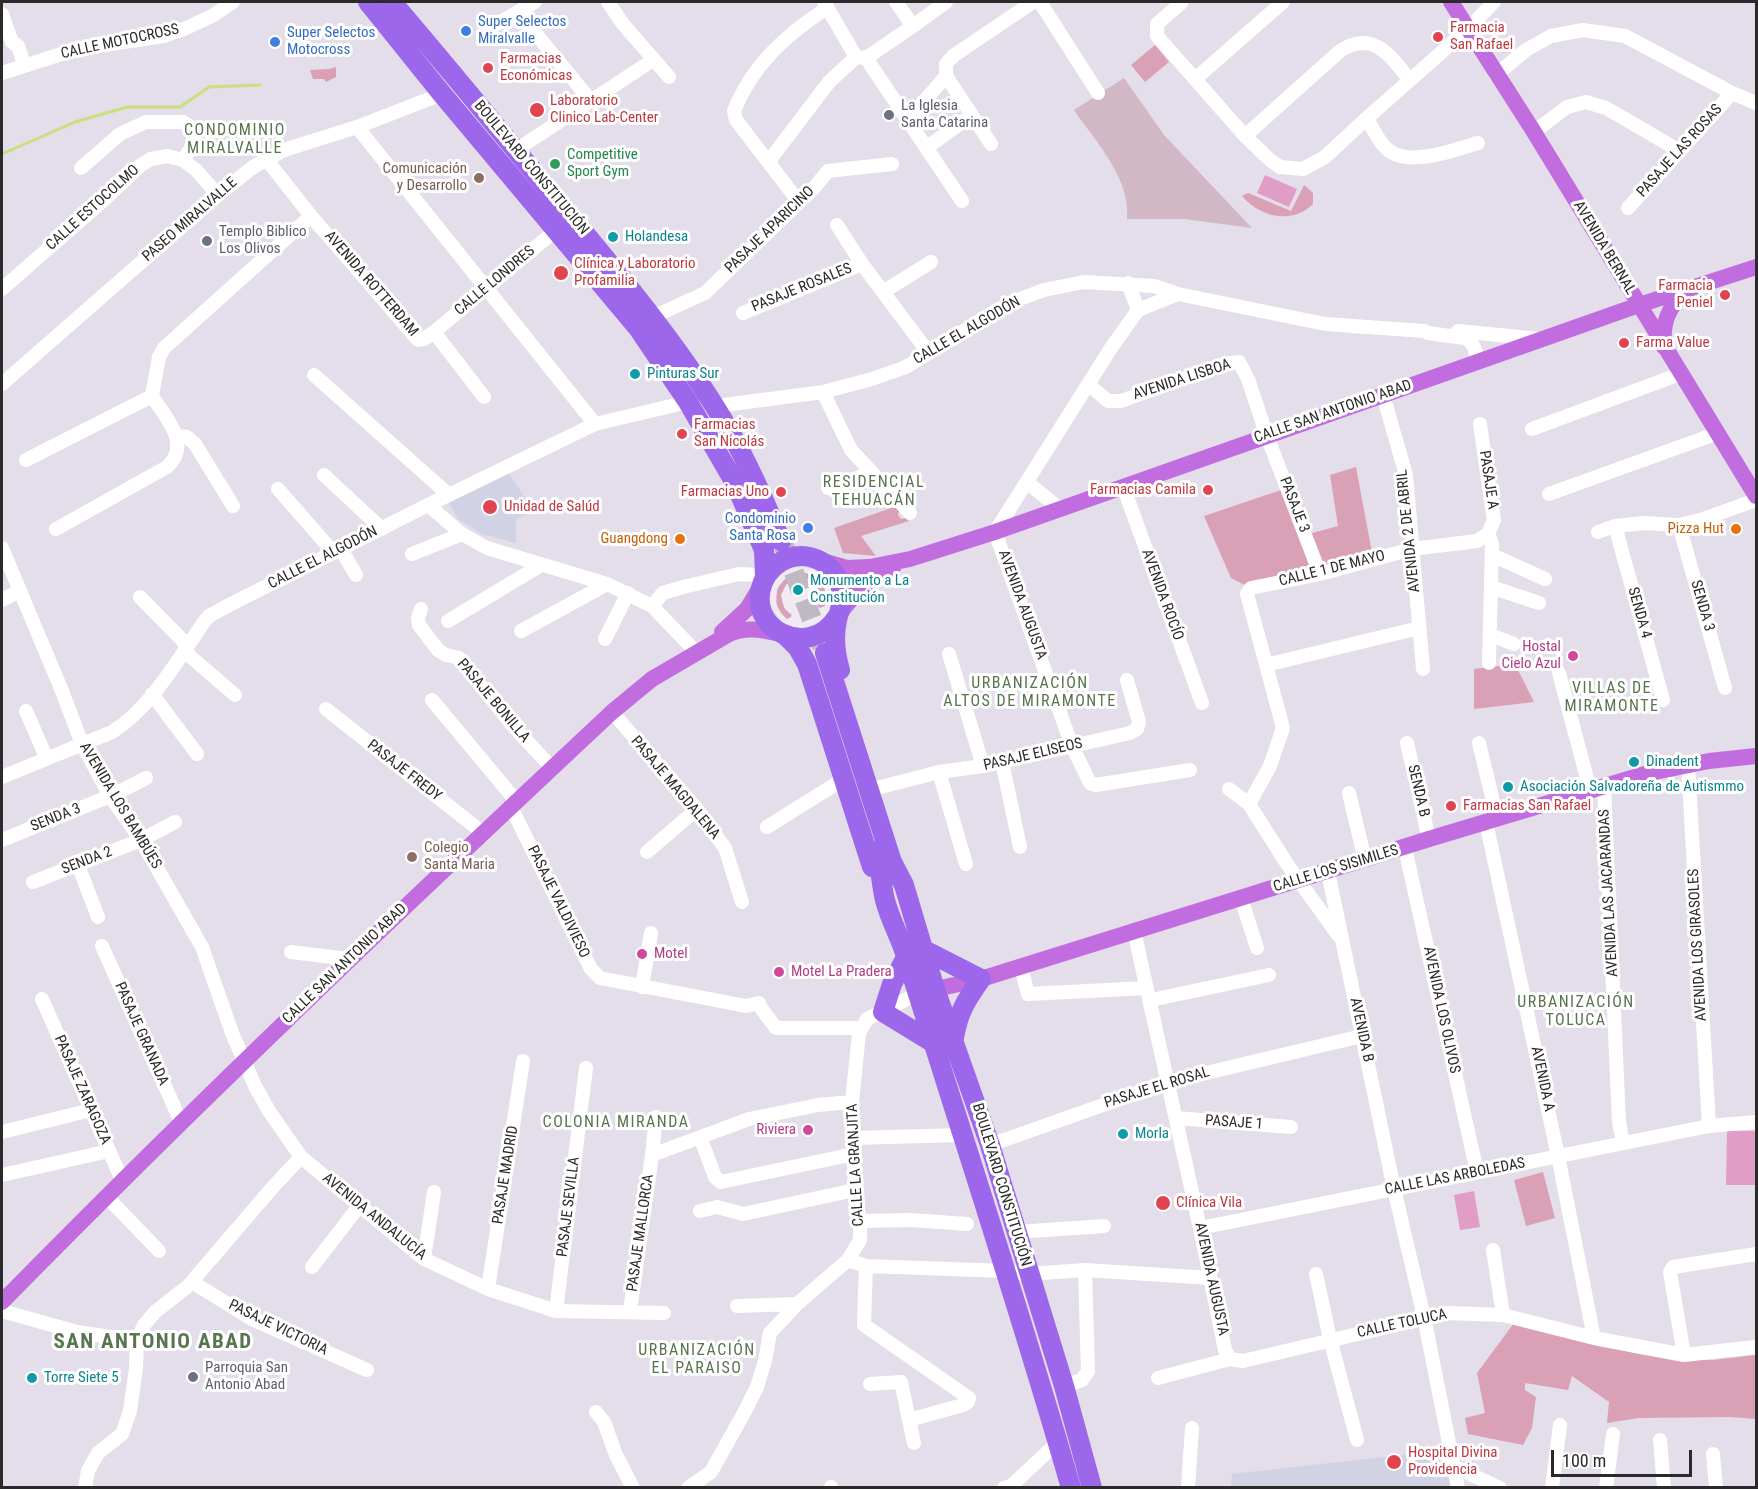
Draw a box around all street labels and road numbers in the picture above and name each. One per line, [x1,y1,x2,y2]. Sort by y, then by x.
street label: CALLE MOTOCROSS [59,21,181,63]
street label: BOULEVARD CONSTITUCIÓN [470,97,592,239]
street label: PASAJE LAS ROSAS [1634,101,1726,201]
street label: CALLE ESTOCOLMO [43,161,143,255]
street label: PASEO MIRALVALLE [139,174,241,266]
street label: PASAJE APARICINO [722,183,818,277]
street label: AVENIDA BERNAL [1569,198,1639,298]
street label: AVENIDA ROTTERDAM [320,228,422,340]
street label: CALLE LONDRES [451,242,539,320]
street label: PASAJE ROSALES [749,260,855,316]
street label: CALLE EL ALGODÓN [910,293,1024,369]
street label: AVENIDA LISBOA [1131,356,1233,404]
street label: CALLE SAN ANTONIO ABAD [1252,377,1414,447]
street label: PASAJE A [1474,449,1502,511]
street label: AVENIDA 2 DE ABRIL [1394,469,1424,593]
street label: PASAJE 3 [1275,475,1313,535]
street label: CALLE EL ALGODÓN [265,523,381,593]
street label: AVENIDA ROCÍO [1137,547,1187,643]
street label: CALLE 1 DE MAYO [1277,547,1387,591]
street label: AVENIDA AUGUSTA [994,548,1050,662]
street label: SENDA 3 [1686,578,1718,634]
street label: SENDA 4 [1623,585,1655,641]
street label: PASAJE BONILLA [453,655,533,747]
street label: PASAJE MAGDALENA [627,733,723,843]
street label: PASAJE ELISEOS [982,735,1084,775]
street label: PASAJE FREDY [363,736,445,806]
street label: AVENIDA LOS BAMBÚES [75,740,165,872]
street label: SENDA B [1403,763,1433,819]
street label: SENDA 3 [28,800,84,836]
street label: AVENIDA LAS JACARANDAS [1596,809,1622,977]
street label: CALLE LOS SISIMILES [1271,841,1401,897]
street label: SENDA 2 [59,843,115,879]
street label: PASAJE VALDIVIESO [523,843,593,961]
street label: AVENIDA LOS GIRASOLES [1685,868,1711,1022]
street label: CALLE SAN ANTONIO ABAD [279,900,411,1028]
street label: AVENIDA LOS OLIVOS [1419,945,1463,1075]
street label: PASAJE GRANADA [110,980,172,1088]
street label: AVENIDA B [1345,996,1377,1064]
street label: PASAJE ZARAGOZA [50,1032,114,1148]
street label: AVENIDA A [1526,1045,1558,1113]
street label: PASAJE EL ROSAL [1102,1063,1212,1113]
street label: BOULEVARD CONSTITUCIÓN [968,1101,1034,1269]
street label: CALLE LA GRANJITA [844,1103,868,1227]
street label: PASAJE 1 [1204,1112,1264,1134]
street label: PASAJE MADRID [489,1124,523,1226]
street label: CALLE LAS ARBOLEDAS [1383,1155,1527,1199]
street label: PASAJE SEVILLA [554,1156,584,1258]
street label: AVENIDA ANDALUCÍA [318,1170,430,1264]
street label: PASAJE MALLORCA [624,1173,658,1293]
street label: AVENIDA AUGUSTA [1190,1221,1232,1337]
street label: PASAJE VICTORIA [225,1296,331,1360]
street label: CALLE TOLUCA [1355,1306,1449,1342]

